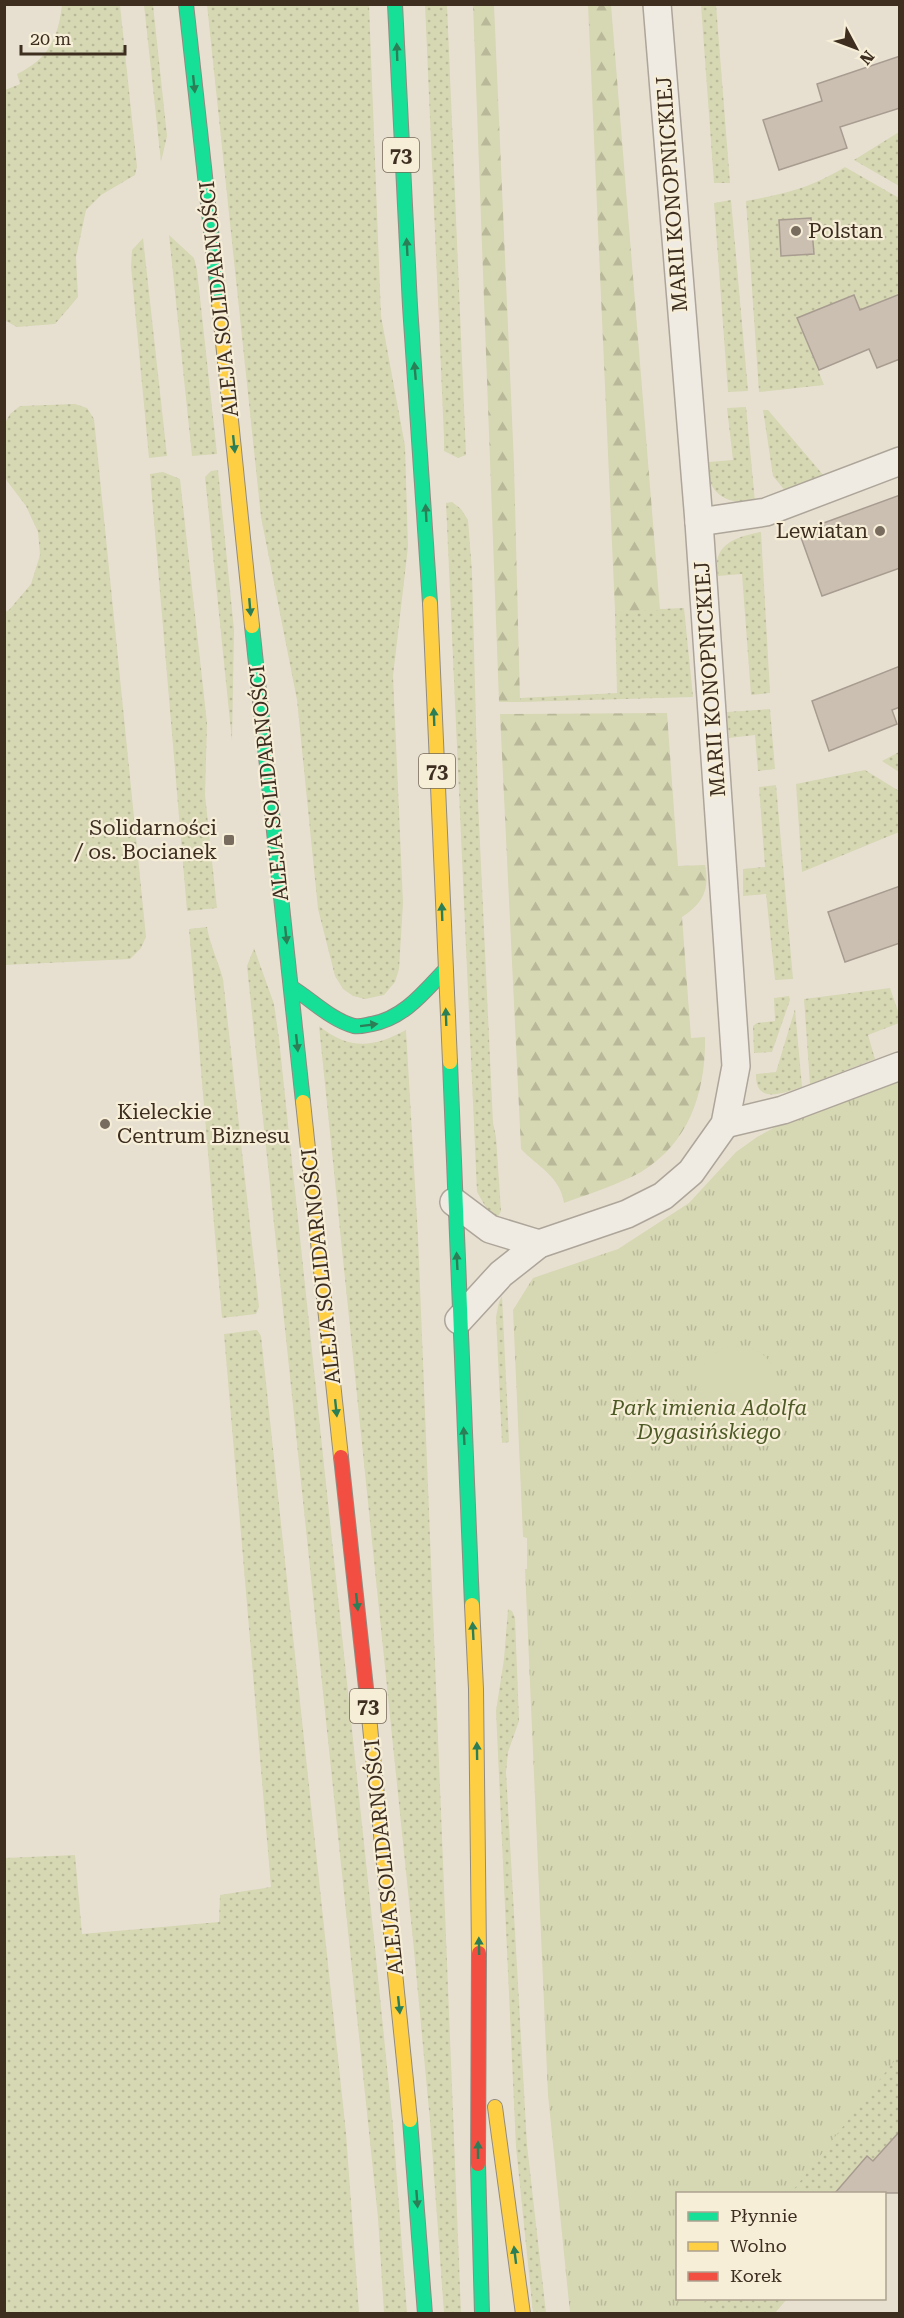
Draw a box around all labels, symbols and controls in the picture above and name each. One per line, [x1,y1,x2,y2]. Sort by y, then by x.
scale bar [21,18,124,56]
north arrow [826,18,886,78]
text: 20 m [30,28,71,49]
one-way arrow [392,43,401,62]
text: N [856,47,878,68]
one-way arrow [189,74,199,93]
street label: MARII KONOPNICKIEJ [652,75,692,313]
road number: 73 [383,138,419,172]
street label: ALEJA SOLIDARNOŚCI [194,180,243,418]
place label: Polstan [808,219,884,243]
marker: Polstan [789,224,803,238]
one-way arrow [402,238,411,257]
one-way arrow [410,362,420,381]
one-way arrow [229,435,239,454]
one-way arrow [421,504,430,523]
place label: Lewiatan [776,519,868,543]
marker: Lewiatan [873,524,887,538]
street label: MARII KONOPNICKIEJ [690,560,730,798]
one-way arrow [245,598,255,617]
street label: ALEJA SOLIDARNOŚCI [244,664,293,902]
one-way arrow [430,708,439,727]
road number: 73 [419,754,455,788]
place label: Solidarności / os. Bocianek [73,816,217,864]
marker: Solidarności / os. Bocianek [222,833,236,847]
one-way arrow [438,902,447,921]
one-way arrow [281,925,290,944]
one-way arrow [442,1008,451,1027]
one-way arrow [359,1020,378,1030]
one-way arrow [292,1034,302,1053]
place label: Kieleckie Centrum Biznesu [117,1100,290,1148]
marker: Kieleckie Centrum Biznesu [98,1117,112,1131]
street label: ALEJA SOLIDARNOŚCI [296,1147,345,1385]
one-way arrow [452,1252,461,1271]
park label: Park imienia Adolfa Dygasińskiego [610,1396,807,1444]
one-way arrow [332,1399,341,1418]
one-way arrow [460,1426,469,1445]
one-way arrow [353,1593,362,1612]
one-way arrow [469,1621,478,1640]
road number: 73 [350,1689,386,1723]
street label: ALEJA SOLIDARNOŚCI [359,1738,408,1976]
one-way arrow [472,1742,482,1761]
one-way arrow [474,1937,484,1956]
one-way arrow [394,1996,404,2015]
one-way arrow [474,2141,483,2160]
one-way arrow [412,2190,421,2209]
legend [676,2192,886,2300]
text: Płynnie [730,2205,797,2226]
text: Wolno [730,2235,787,2256]
one-way arrow [510,2246,520,2265]
text: Korek [730,2265,782,2286]

